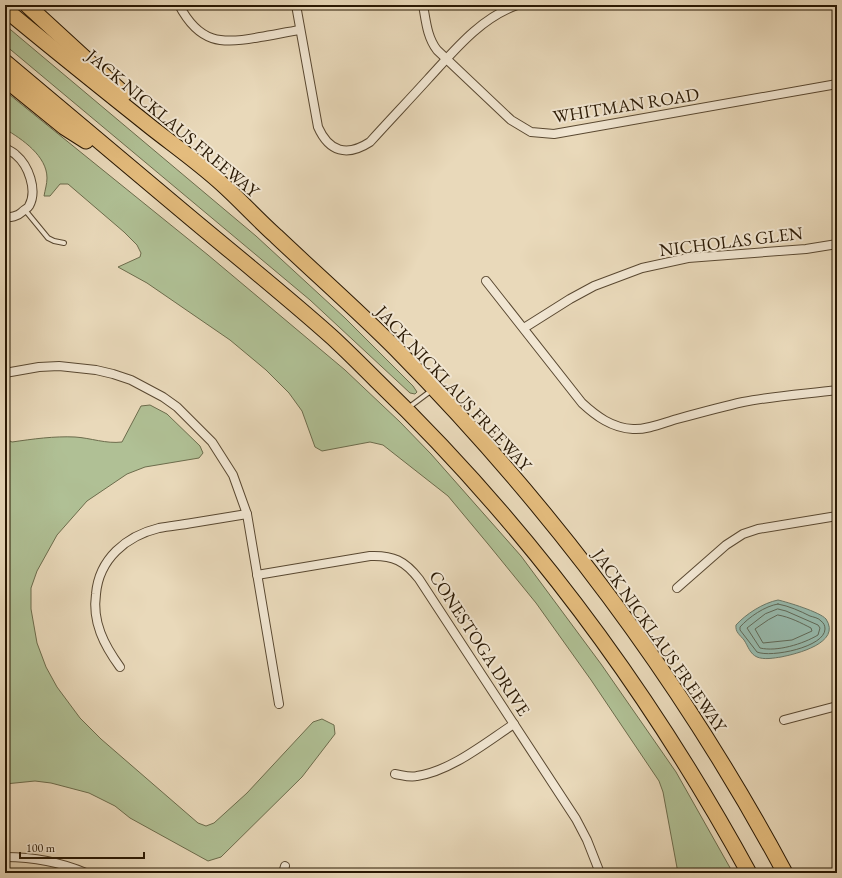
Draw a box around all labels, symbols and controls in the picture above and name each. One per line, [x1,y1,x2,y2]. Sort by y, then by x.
street label: JACK NICKLAUS FREEWAY [80,43,265,203]
street label: WHITMAN ROAD [551,82,701,128]
street label: NICHOLAS GLEN [658,221,805,261]
street label: JACK NICKLAUS FREEWAY [370,299,538,477]
street label: JACK NICKLAUS FREEWAY [587,542,733,737]
street label: CONESTOGA DRIVE [424,566,536,720]
scale bar [20,834,144,860]
text: 100 m [26,840,56,856]

